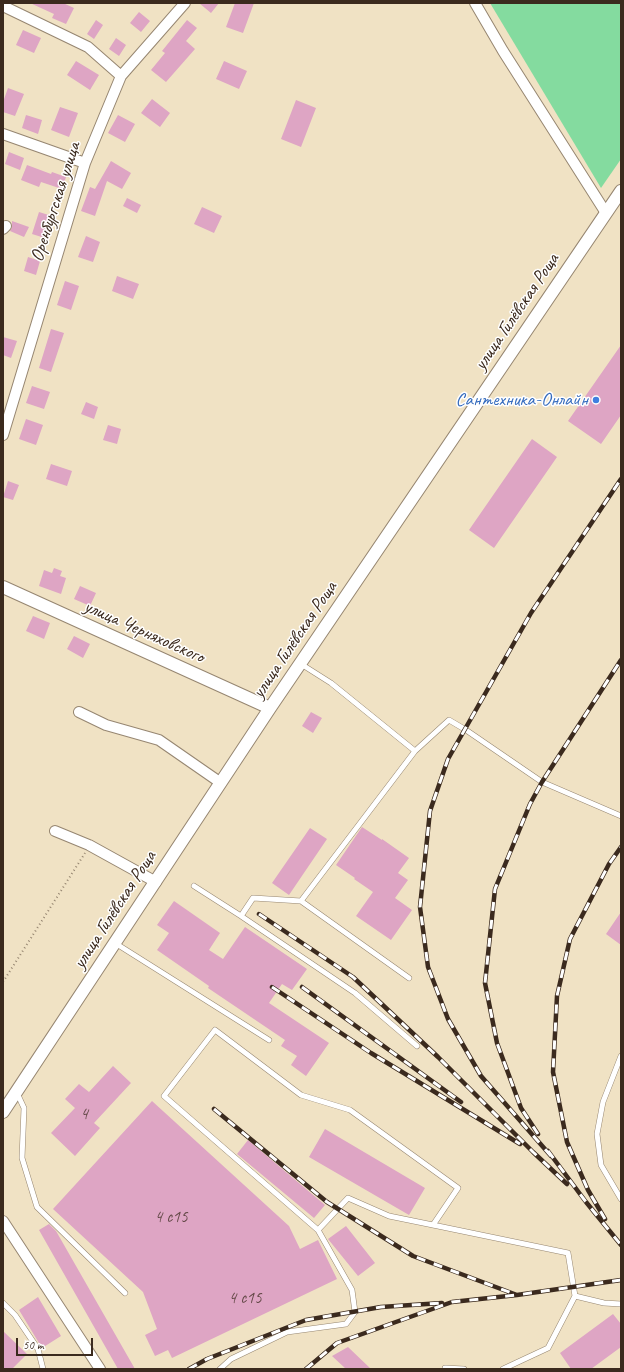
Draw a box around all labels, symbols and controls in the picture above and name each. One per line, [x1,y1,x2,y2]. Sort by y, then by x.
street label: Оренбургская улица [26,139,86,265]
street label: улица Гилёвская Роща [470,249,564,375]
place label: Сантехника-Онлайн [455,389,588,411]
marker: Сантехника-Онлайн [591,395,601,405]
street label: улица Гилёвская Роща [248,577,342,703]
street label: улица Черняховского [80,595,208,669]
street label: улица Гилёвская Роща [68,847,162,973]
house number: 4 [80,1105,88,1125]
house number: 4 с15 [154,1208,188,1228]
house number: 4 с15 [228,1289,262,1309]
scale bar [18,1330,95,1356]
text: 50 m [23,1337,43,1353]

